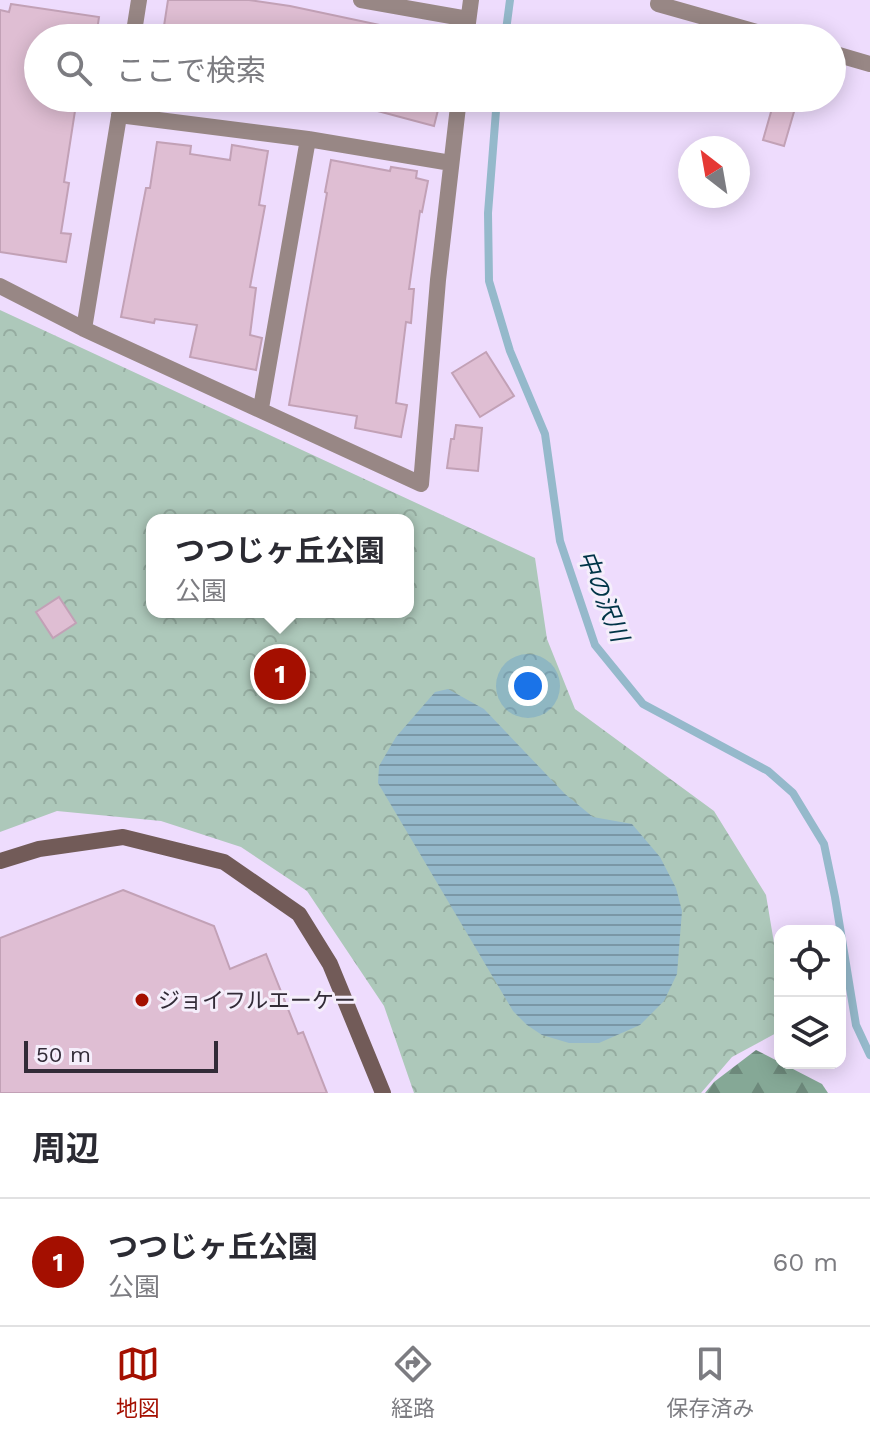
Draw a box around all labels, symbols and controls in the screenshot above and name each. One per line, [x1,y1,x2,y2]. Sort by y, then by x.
search box [24,24,846,112]
icon: search [52,46,96,90]
text: ここで検索 [116,53,266,88]
north arrow [678,136,750,208]
popup [146,514,414,618]
text: つつじヶ丘公園 [175,533,385,568]
water label: 中の沢川 [572,546,635,649]
text: 公園 [175,576,227,606]
pin: 1 [254,644,306,704]
your location [508,666,548,706]
map controls [774,925,846,1069]
button: locate [774,925,846,997]
place label: ジョイフルエーケー [158,988,356,1013]
marker: ジョイフルエーケー [133,991,151,1009]
button: layers [774,997,846,1069]
scale bar [24,1037,218,1073]
text: 50 m [36,1042,91,1067]
text: 周辺 [32,1128,100,1168]
text: つつじヶ丘公園 [108,1229,318,1264]
text: 1 [52,1247,64,1277]
text: 60 m [772,1247,838,1277]
text: 公園 [108,1272,160,1302]
tab: 地図 [116,1342,160,1422]
tab: 経路 [391,1342,435,1422]
tab: 保存済み [666,1342,754,1422]

